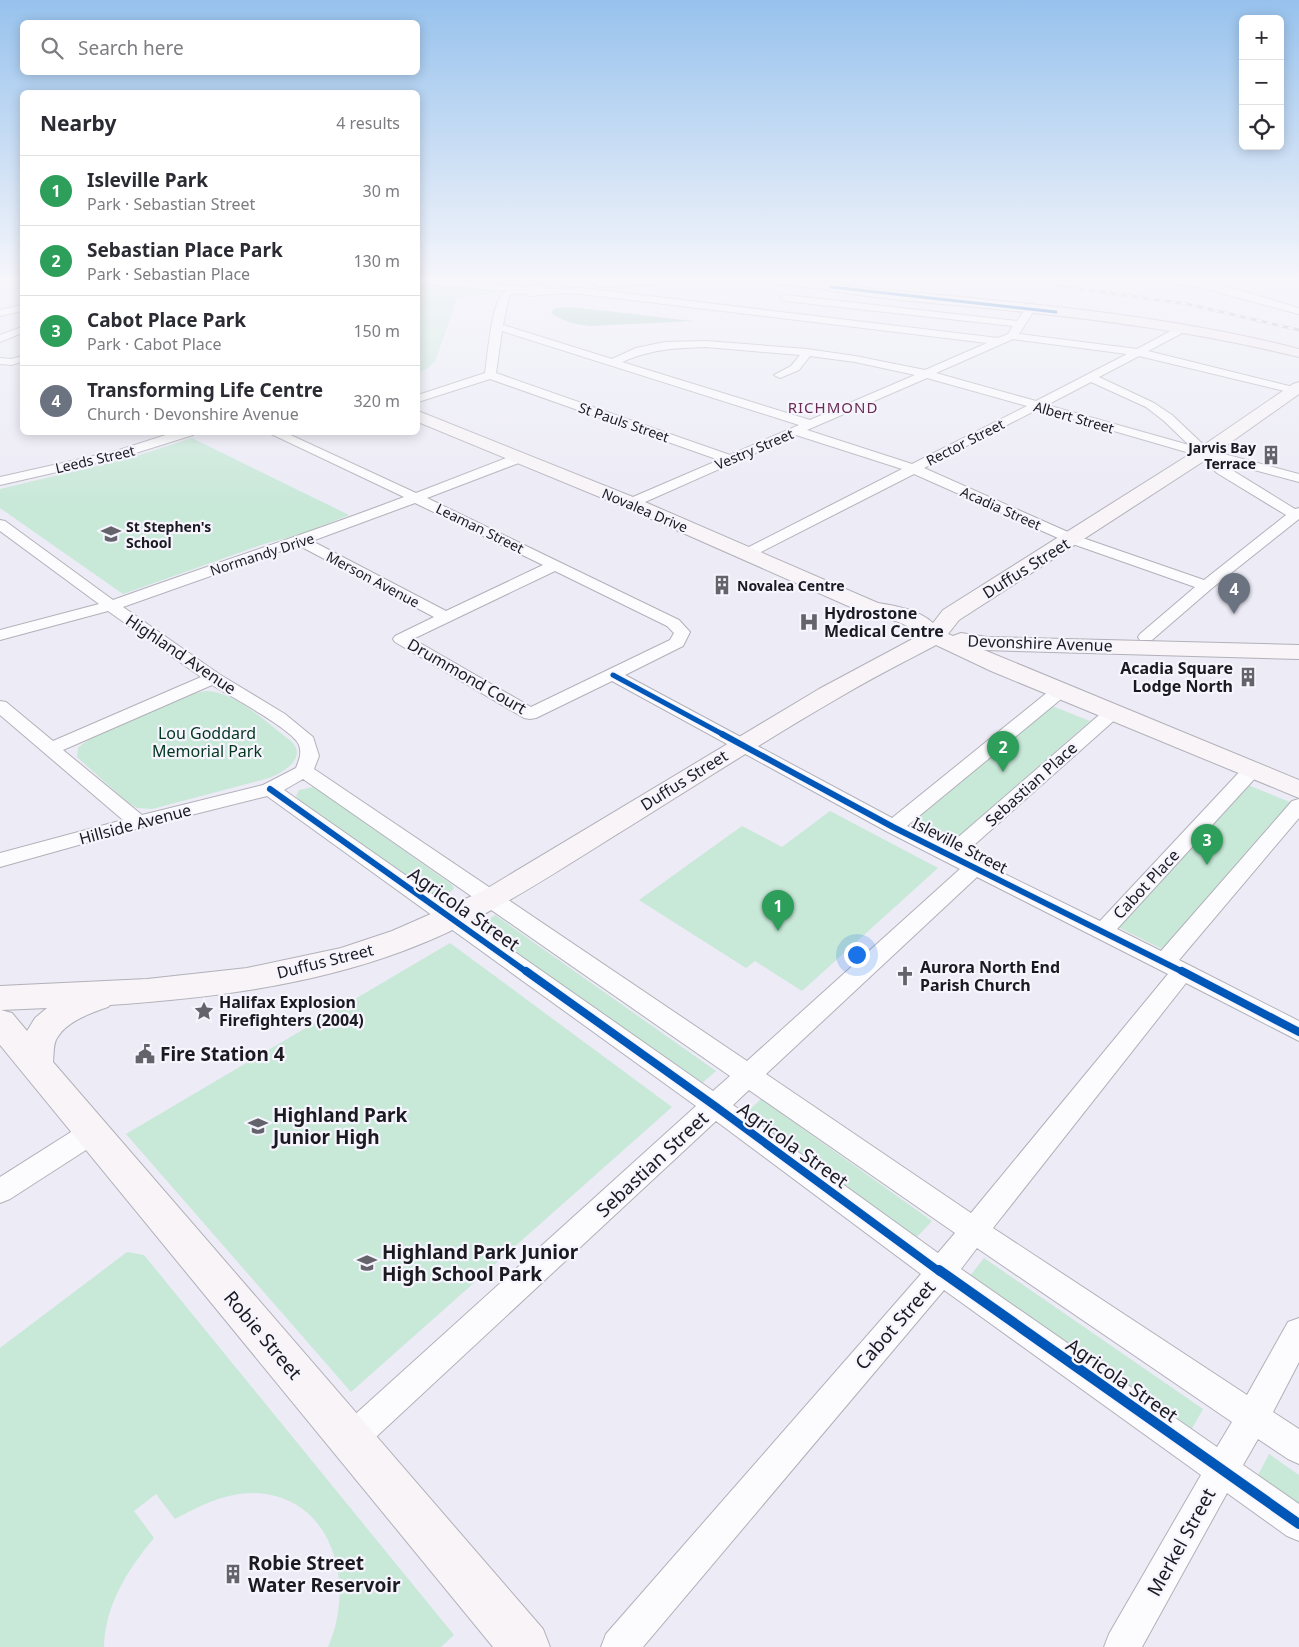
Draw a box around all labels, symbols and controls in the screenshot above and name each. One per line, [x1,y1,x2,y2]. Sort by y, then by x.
map controls [1239,15,1284,150]
button: + [1239,15,1284,60]
search box [20,20,420,75]
icon: search [38,34,66,62]
text: Search here [78,35,184,61]
button: − [1239,60,1284,105]
button: locate [1239,105,1284,150]
text: Nearby [40,109,116,137]
text: 4 results [336,112,400,134]
text: Isleville Park [87,167,208,193]
text: 1 [51,180,61,202]
text: 30 m [363,180,400,202]
text: Park · Sebastian Street [87,193,255,215]
text: Sebastian Place Park [87,237,283,263]
text: 2 [51,250,61,272]
text: 130 m [353,250,400,272]
text: Park · Sebastian Place [87,263,250,285]
text: Cabot Place Park [87,307,246,333]
text: 3 [51,320,61,342]
text: 150 m [353,320,400,342]
text: Park · Cabot Place [87,333,221,355]
text: Transforming Life Centre [87,377,323,403]
text: 4 [51,390,61,412]
text: 320 m [353,390,400,412]
street label: Albert Street [1032,396,1116,438]
district label: RICHMOND [788,397,878,417]
street label: St Pauls Street [576,398,672,446]
text: Church · Devonshire Avenue [87,403,299,425]
street label: Rector Street [923,414,1007,470]
street label: Vestry Street [712,424,796,474]
place label: Jarvis Bay Terrace [1186,438,1256,473]
street label: Leeds Street [53,441,137,477]
building icon: Jarvis Bay Terrace [1260,444,1282,466]
street label: Acadia Street [958,482,1044,534]
street label: Novalea Drive [599,483,691,537]
street label: Leaman Street [433,499,527,557]
place label: St Stephen's School [126,517,211,552]
school or university icon: St Stephen's School [100,523,122,545]
street label: Normandy Drive [207,528,317,580]
street label: Duffus Street [978,532,1074,604]
street label: Merson Avenue [323,546,423,612]
pin: 4 [1218,573,1250,614]
building icon: Novalea Centre [711,574,733,596]
place label: Novalea Centre [737,576,845,595]
place label: Hydrostone Medical Centre [824,602,944,642]
street label: Highland Avenue [121,609,241,699]
hospital icon: Hydrostone Medical Centre [798,611,820,633]
street label: Devonshire Avenue [967,629,1113,657]
street label: Drummond Court [404,633,531,719]
place label: Acadia Square Lodge North [1120,657,1233,697]
building icon: Acadia Square Lodge North [1237,666,1259,688]
park label: Lou Goddard Memorial Park [152,722,262,762]
pin: 2 [987,731,1019,772]
street label: Sebastian Place [980,737,1082,831]
street label: Duffus Street [636,744,732,816]
street label: Hillside Avenue [76,798,194,850]
street label: Isleville Street [909,812,1012,879]
pin: 3 [1191,824,1223,865]
street label: Cabot Place [1108,844,1184,924]
street label: Agricola Street [403,861,525,957]
pin: 1 [762,890,794,931]
street label: Duffus Street [274,938,376,984]
your location [844,942,870,968]
place label: Aurora North End Parish Church [920,956,1060,996]
church icon: Aurora North End Parish Church [894,965,916,987]
place label: Halifax Explosion Firefighters (2004) [219,991,364,1031]
place icon: Halifax Explosion Firefighters (2004) [193,1000,215,1022]
place label: Fire Station 4 [160,1041,285,1067]
public building icon: Fire Station 4 [134,1043,156,1065]
street label: Agricola Street [732,1096,854,1194]
place label: Highland Park Junior High [271,1102,408,1150]
street label: Sebastian Street [590,1105,714,1223]
school or university icon: Highland Park Junior High [247,1115,269,1137]
place label: Highland Park Junior High School Park [382,1239,579,1287]
school or university icon: Highland Park Junior High School Park [356,1252,378,1274]
street label: Cabot Street [849,1275,941,1375]
street label: Robie Street [218,1285,308,1385]
street label: Agricola Street [1061,1332,1183,1428]
street label: Merkel Street [1141,1483,1221,1601]
place label: Robie Street Water Reservoir [248,1550,401,1598]
building icon: Robie Street Water Reservoir [222,1563,244,1585]

